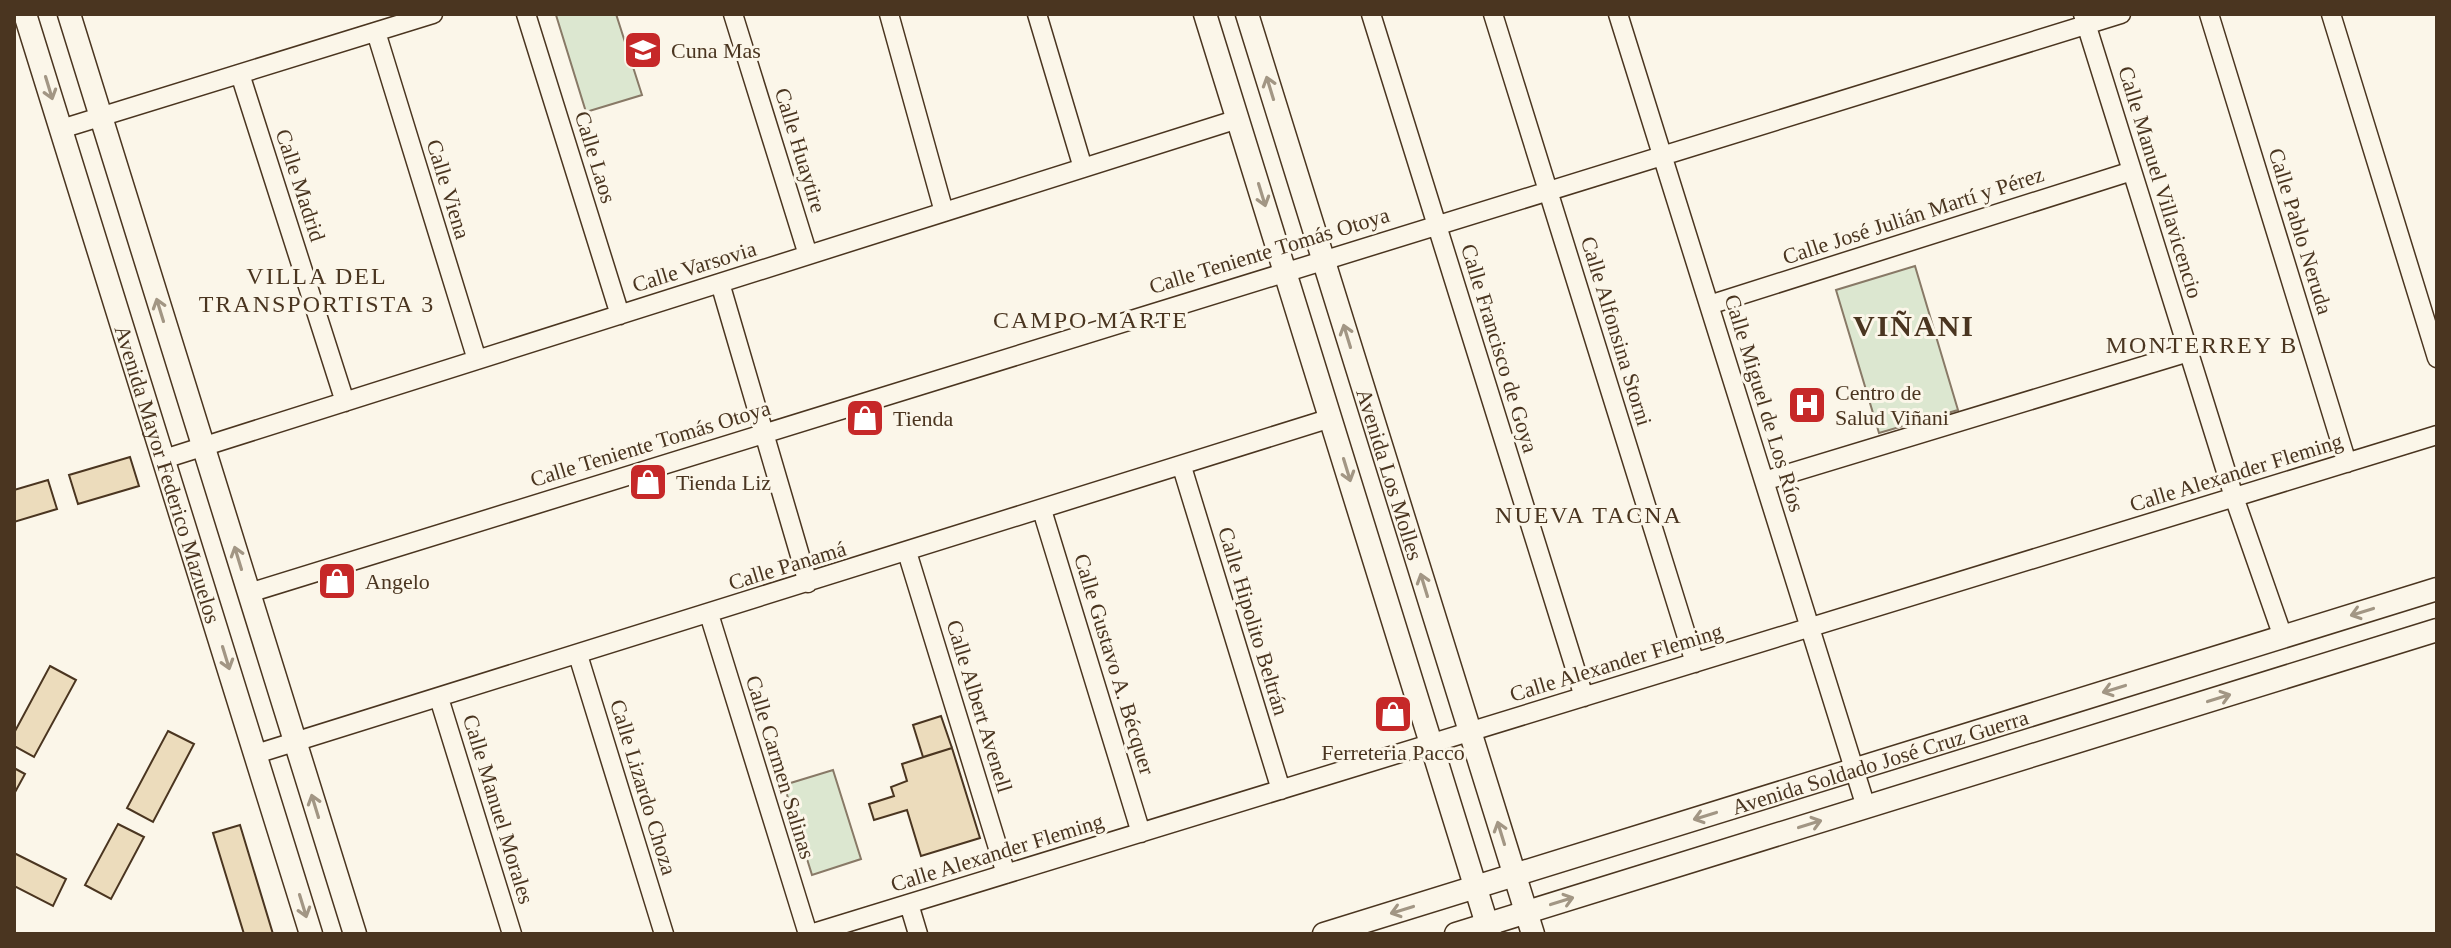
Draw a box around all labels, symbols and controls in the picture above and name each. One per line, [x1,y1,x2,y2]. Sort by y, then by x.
school or university icon: Cuna Mas [622,29,664,71]
place label: Cuna Mas [671,38,761,63]
street label: Calle Manuel Villavicencio [2113,63,2208,301]
one-way arrow [42,75,57,101]
one-way arrow [1262,76,1276,101]
street label: Calle Huaytire [770,85,831,215]
street label: Calle Laos [570,108,621,206]
street label: Calle Madrid [271,126,330,245]
street label: Calle Viena [422,136,476,242]
street label: Calle Pablo Neruda [2263,145,2338,317]
street label: Calle José Julián Martí y Pérez [1779,161,2047,270]
one-way arrow [1255,183,1270,208]
street label: Calle Teniente Tomás Otoya [1146,202,1392,299]
street label: Calle Alfonsina Storni [1576,233,1657,429]
street label: Calle Varsovia [629,236,759,297]
street label: Calle Francisco de Goya [1456,241,1543,456]
district label: VILLA DEL TRANSPORTISTA 3 [199,263,435,317]
street label: Calle Miguel de Los Ríos [1720,291,1810,515]
one-way arrow [152,297,167,322]
district label: CAMPO MARTE [993,307,1189,333]
district label: VIÑANI [1853,309,1975,342]
street label: Avenida Mayor Federico Mazuelos [110,322,226,626]
one-way arrow [1339,324,1354,350]
district label: MONTERREY B [2106,332,2298,358]
place label: Centro de Salud Viñani [1835,380,1949,430]
hospital icon: Centro de Salud Viñani [1786,384,1828,426]
street label: Avenida Los Molles [1351,386,1428,563]
street label: Calle Teniente Tomás Otoya [527,395,773,492]
shop icon: Tienda [844,397,886,439]
place label: Tienda [893,406,954,431]
street label: Calle Alexander Fleming [2127,428,2346,517]
one-way arrow [1340,457,1355,483]
shop icon: Tienda Liz [627,461,669,503]
place label: Tienda Liz [676,470,771,495]
district label: NUEVA TACNA [1495,502,1683,528]
street label: Calle Hipolito Beltrán [1213,524,1294,718]
street label: Calle Panamá [725,536,849,595]
one-way arrow [230,545,245,571]
street label: Calle Gustavo A. Bécquer [1069,551,1160,778]
shop icon: Angelo [316,560,358,602]
place label: Angelo [365,569,430,594]
one-way arrow [1416,572,1431,598]
one-way arrow [2350,605,2376,620]
street label: Calle Albert Avenell [941,617,1018,795]
street label: Calle Alexander Fleming [1507,618,1726,707]
one-way arrow [219,644,234,670]
street label: Calle Carmen Salinas [741,672,820,862]
one-way arrow [2102,683,2127,697]
one-way arrow [2205,690,2231,705]
shop icon: Ferreteria Pacco [1372,693,1414,735]
street label: Calle Lizardo Choza [605,696,682,878]
street label: Avenida Soldado José Cruz Guerra [1729,704,2031,820]
street label: Calle Manuel Morales [458,711,539,907]
place label: Ferreteria Pacco [1321,740,1465,765]
one-way arrow [307,794,321,819]
street label: Calle Alexander Fleming [888,808,1107,897]
one-way arrow [1693,809,1719,824]
one-way arrow [1796,816,1822,831]
one-way arrow [1493,820,1508,845]
one-way arrow [297,893,311,918]
one-way arrow [1549,893,1574,908]
one-way arrow [1390,904,1415,918]

